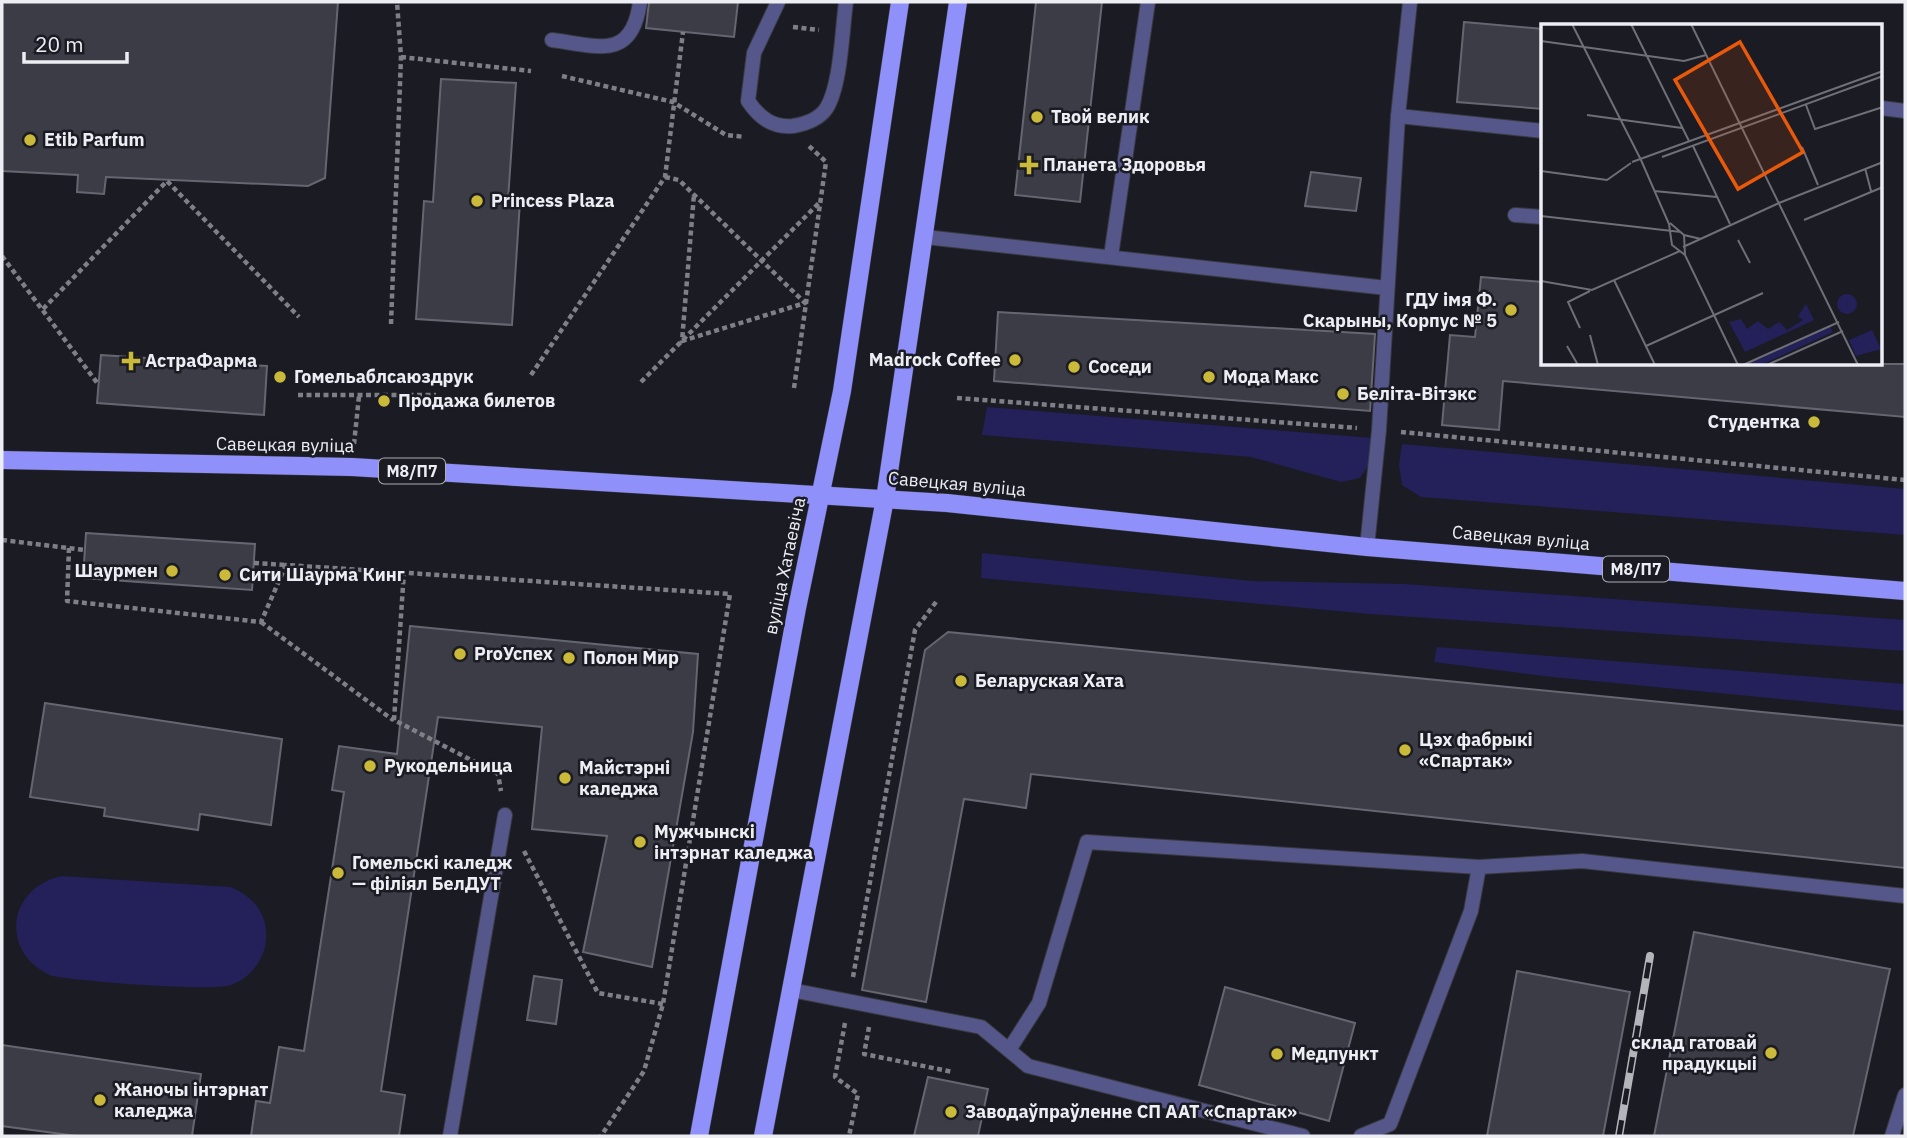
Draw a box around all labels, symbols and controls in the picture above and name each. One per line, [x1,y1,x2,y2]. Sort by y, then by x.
scale bar [24,21,128,65]
inset map [1541,24,1882,366]
text: 20 m [35,30,84,58]
place label: Твой велик [1051,105,1150,128]
marker: Твой велик [1029,109,1045,125]
place label: Etib Parfum [44,128,145,151]
marker: Etib Parfum [22,132,38,148]
place label: Планета Здоровья [1043,153,1206,176]
marker: Планета Здоровья [1021,157,1037,173]
place label: Princess Plaza [491,189,614,212]
marker: Princess Plaza [469,193,485,209]
place label: ГДУ імя Ф. Скарыны, Корпус № 5 [1303,288,1497,332]
marker: ГДУ імя Ф. Скарыны, Корпус № 5 [1503,302,1519,318]
place label: Madrock Coffee [869,348,1001,371]
place label: АстраФарма [145,349,257,372]
marker: Madrock Coffee [1007,352,1023,368]
marker: АстраФарма [123,353,139,369]
place label: Соседи [1088,355,1152,378]
marker: Соседи [1066,359,1082,375]
place label: Гомельаблсаюздрук [294,365,474,388]
place label: Мода Макс [1223,365,1319,388]
marker: Гомельаблсаюздрук [272,369,288,385]
marker: Мода Макс [1201,369,1217,385]
place label: Беліта-Вітэкс [1357,382,1477,405]
marker: Беліта-Вітэкс [1335,386,1351,402]
place label: Продажа билетов [398,389,555,412]
marker: Продажа билетов [376,393,392,409]
place label: Студентка [1707,410,1800,433]
marker: Студентка [1806,414,1822,430]
street label: Савецкая вуліца [216,432,355,457]
road number: М8/П7 [379,458,445,484]
street label: Савецкая вуліца [887,466,1027,501]
street label: вуліца Хатаевіча [759,495,810,637]
street label: Савецкая вуліца [1451,520,1591,555]
road number: М8/П7 [1603,556,1669,582]
place label: Шаурмен [75,559,158,582]
marker: Шаурмен [164,563,180,579]
place label: Сити Шаурма Кинг [239,563,405,586]
marker: Сити Шаурма Кинг [217,567,233,583]
place label: ProУспех [474,642,553,665]
marker: ProУспех [452,646,468,662]
place label: Полон Мир [583,646,679,669]
marker: Полон Мир [561,650,577,666]
place label: Беларуская Хата [975,669,1124,692]
marker: Беларуская Хата [953,673,969,689]
place label: Цэх фабрыкі «Спартак» [1419,728,1533,772]
marker: Цэх фабрыкі «Спартак» [1397,742,1413,758]
place label: Рукодельница [384,754,513,777]
place label: Майстэрні каледжа [579,756,670,800]
marker: Рукодельница [362,758,378,774]
marker: Майстэрні каледжа [557,770,573,786]
place label: Мужчынскі інтэрнат каледжа [654,820,813,864]
marker: Мужчынскі інтэрнат каледжа [632,834,648,850]
place label: Гомельскі каледж — філіял БелДУТ [352,851,512,895]
marker: Гомельскі каледж — філіял БелДУТ [330,865,346,881]
place label: склад гатовай прадукцыі [1631,1031,1757,1075]
place label: Медпункт [1291,1042,1379,1065]
marker: склад гатовай прадукцыі [1763,1045,1779,1061]
marker: Медпункт [1269,1046,1285,1062]
place label: Жаночы інтэрнат каледжа [114,1078,268,1122]
marker: Жаночы інтэрнат каледжа [92,1092,108,1108]
place label: Заводаўпраўленне СП ААТ «Спартак» [965,1100,1297,1123]
marker: Заводаўпраўленне СП ААТ «Спартак» [943,1104,959,1120]

